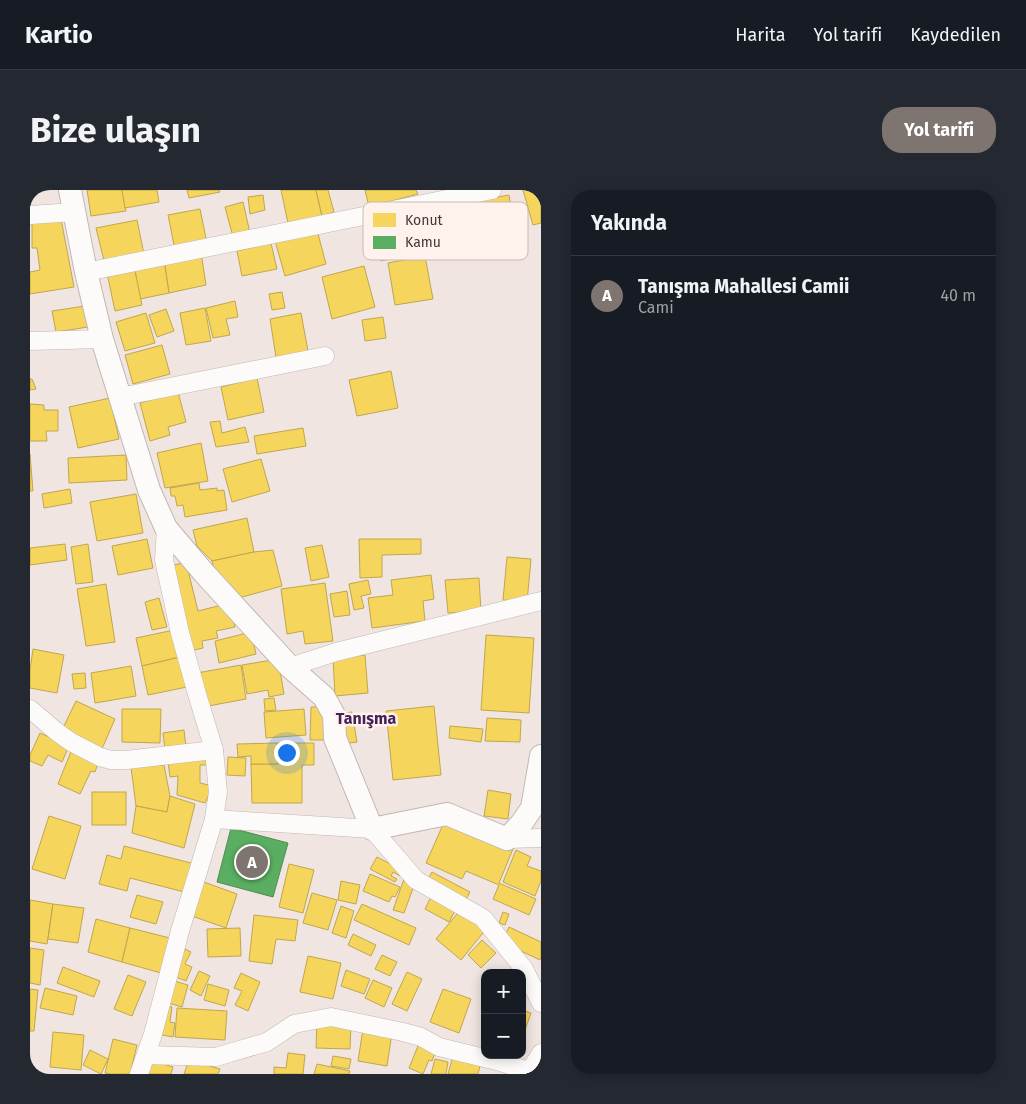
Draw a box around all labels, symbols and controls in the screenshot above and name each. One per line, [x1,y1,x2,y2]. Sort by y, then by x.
text: Kartio [25,21,93,49]
text: Harita [735,24,786,46]
text: Yol tarifi [814,24,882,46]
text: Kaydedilen [910,24,1001,46]
button: Yol tarifi [882,107,996,153]
text: Bize ulaşın [30,109,201,151]
legend [363,202,528,260]
text: Yakında [591,210,667,236]
text: Konut [405,212,444,229]
text: Kamu [405,234,441,251]
text: Tanışma Mahallesi Camii [638,275,849,298]
text: A [602,286,612,305]
text: 40 m [941,286,976,305]
text: Cami [638,298,674,317]
district label: Tanışma [336,709,396,729]
your location [274,740,300,766]
pin: A [236,843,268,881]
map controls [481,969,526,1059]
button: + [481,969,526,1014]
button: − [481,1014,526,1059]

